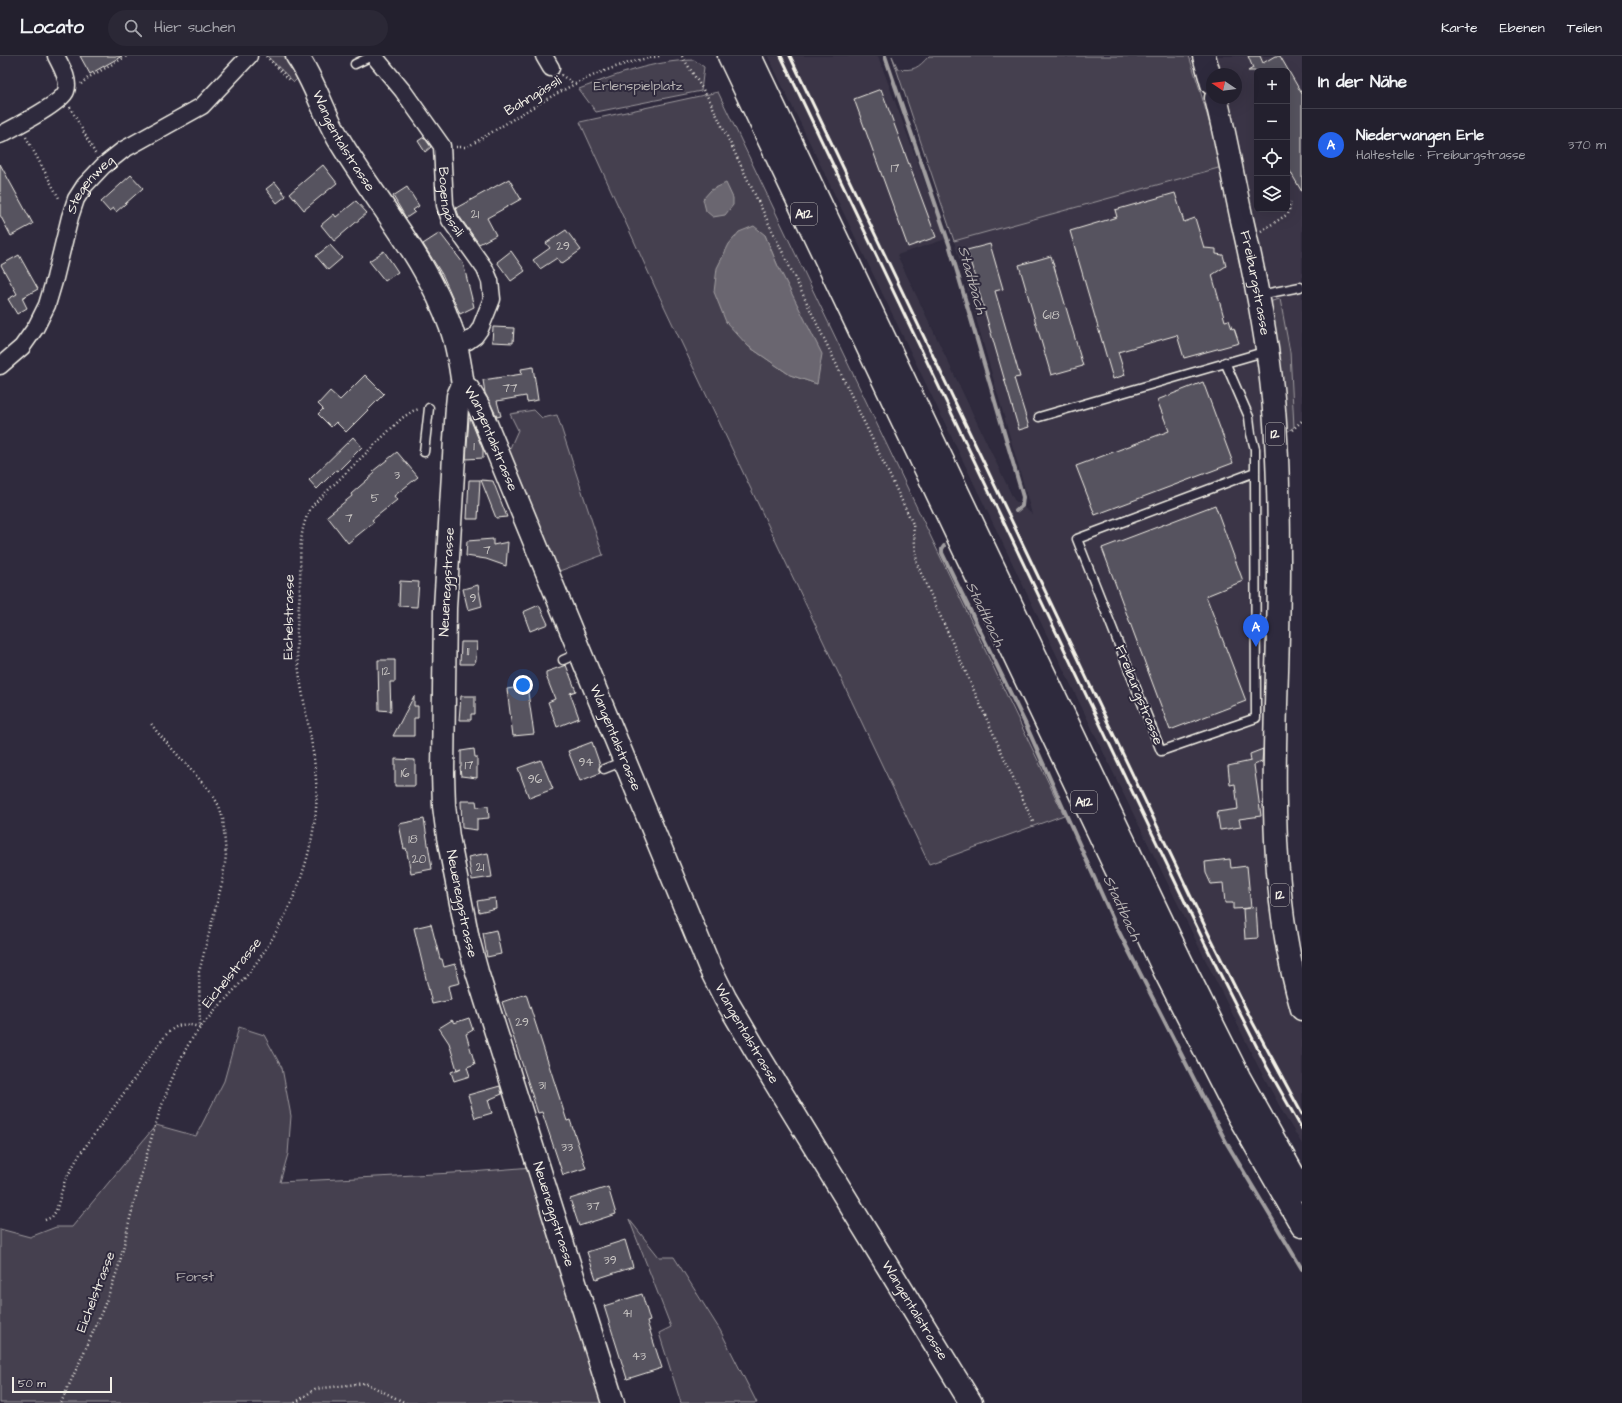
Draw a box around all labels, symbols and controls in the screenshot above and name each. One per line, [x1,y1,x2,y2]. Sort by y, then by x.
search box [108,10,388,46]
text: Locato [20,14,84,41]
icon: search [122,17,144,39]
text: Hier suchen [154,17,235,38]
text: Karte [1441,18,1478,38]
text: Ebenen [1500,18,1545,38]
text: Teilen [1567,18,1602,38]
north arrow [1206,68,1242,104]
map controls [1254,68,1290,212]
button: + [1254,68,1290,104]
text: In der Nähe [1318,70,1407,94]
street label: Bahngässli [501,71,565,121]
park label: Erlenspielplatz [593,76,683,96]
street label: Wangentalstrasse [307,87,380,196]
button: − [1254,104,1290,140]
text: Niederwangen Erle [1356,125,1484,146]
text: A [1327,136,1335,154]
text: 370 m [1568,136,1606,154]
button: locate [1254,140,1290,176]
text: Haltestelle · Freiburgstrasse [1356,146,1526,164]
street label: Stegenweg [62,151,119,217]
house number: 17 [891,160,900,177]
street label: Bogengässli [433,166,469,241]
button: layers [1254,176,1290,212]
road number: A12 [791,203,817,225]
house number: 21 [471,206,480,223]
street label: Freiburgstrasse [1235,229,1275,337]
house number: 29 [556,238,570,255]
water label: Stadtbach [952,243,992,317]
house number: 618 [1043,307,1060,324]
house number: 77 [503,380,518,397]
street label: Wangentalstrasse [459,382,523,495]
road number: 12 [1266,423,1284,445]
house number: 1 [473,438,475,455]
house number: 3 [394,467,400,484]
house number: 5 [371,490,380,507]
house number: 7 [345,510,353,527]
street label: Neueneggstrasse [434,527,460,637]
house number: 7 [483,542,491,559]
street label: Eichelstrasse [278,574,300,660]
water label: Stadtbach [960,578,1010,651]
house number: 9 [470,590,477,607]
pin: A [1243,614,1269,647]
street label: Freiburgstrasse [1110,642,1168,748]
house number: 11 [466,643,470,660]
house number: 12 [382,663,390,680]
your location [513,675,533,695]
street label: Wangentalstrasse [584,682,646,794]
house number: 94 [579,754,594,771]
house number: 17 [465,757,474,774]
house number: 16 [400,765,410,782]
house number: 96 [528,771,543,788]
road number: A12 [1071,791,1097,813]
house number: 18 [408,831,418,848]
street label: Neueneggstrasse [441,848,483,960]
house number: 20 [412,851,427,868]
house number: 21 [476,859,485,876]
water label: Stadtbach [1098,872,1147,945]
road number: 12 [1271,884,1289,906]
street label: Eichelstrasse [197,933,267,1012]
street label: Wangentalstrasse [709,980,784,1088]
house number: 29 [515,1014,529,1031]
house number: 31 [538,1077,546,1094]
house number: 33 [561,1139,573,1156]
street label: Neueneggstrasse [527,1159,580,1270]
house number: 37 [586,1198,600,1215]
street label: Eichelstrasse [71,1248,121,1335]
house number: 39 [604,1252,617,1269]
street label: Wangentalstrasse [876,1257,953,1364]
park label: Forst [176,1267,214,1287]
house number: 41 [622,1305,632,1322]
house number: 43 [632,1348,646,1365]
scale bar [12,1375,112,1394]
text: 50 m [18,1376,46,1391]

